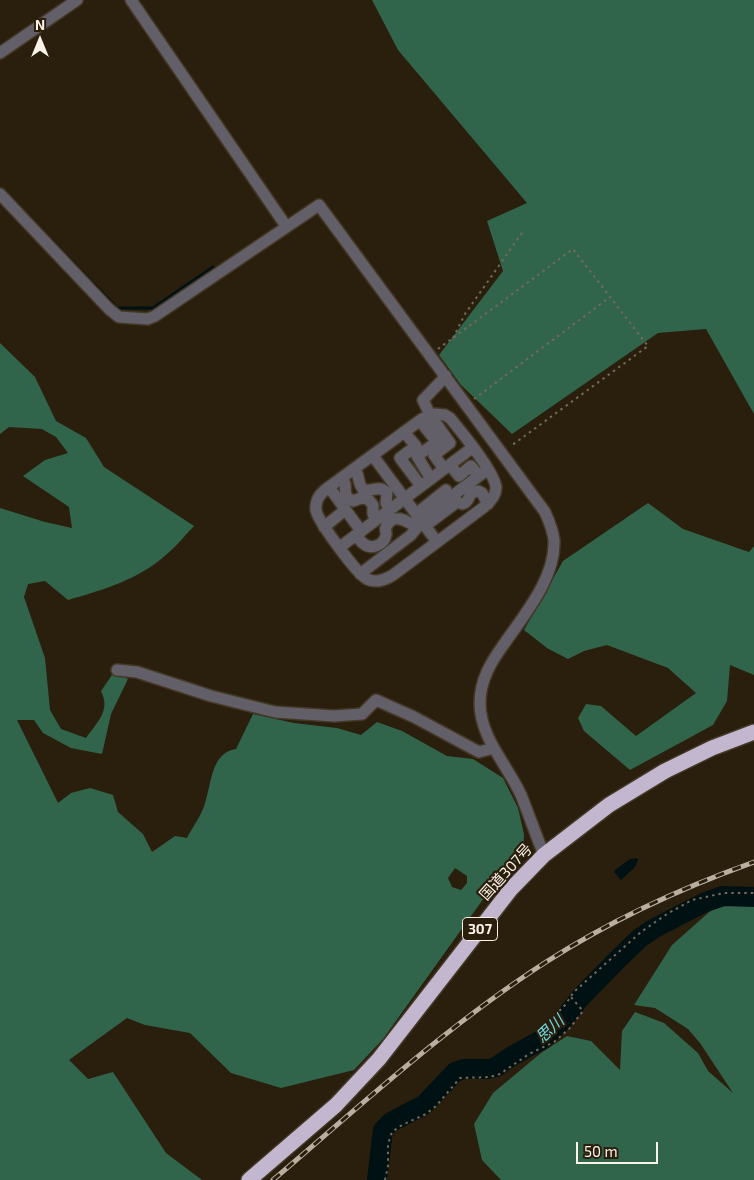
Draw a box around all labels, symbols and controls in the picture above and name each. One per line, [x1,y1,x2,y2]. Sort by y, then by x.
north arrow [15,15,65,65]
text: N [35,16,45,33]
street label: 国道307号 [476,840,536,904]
road number: 307 [462,918,498,941]
water label: 思川 [532,1011,568,1047]
scale bar [579,1132,662,1164]
text: 50 m [584,1142,618,1160]

